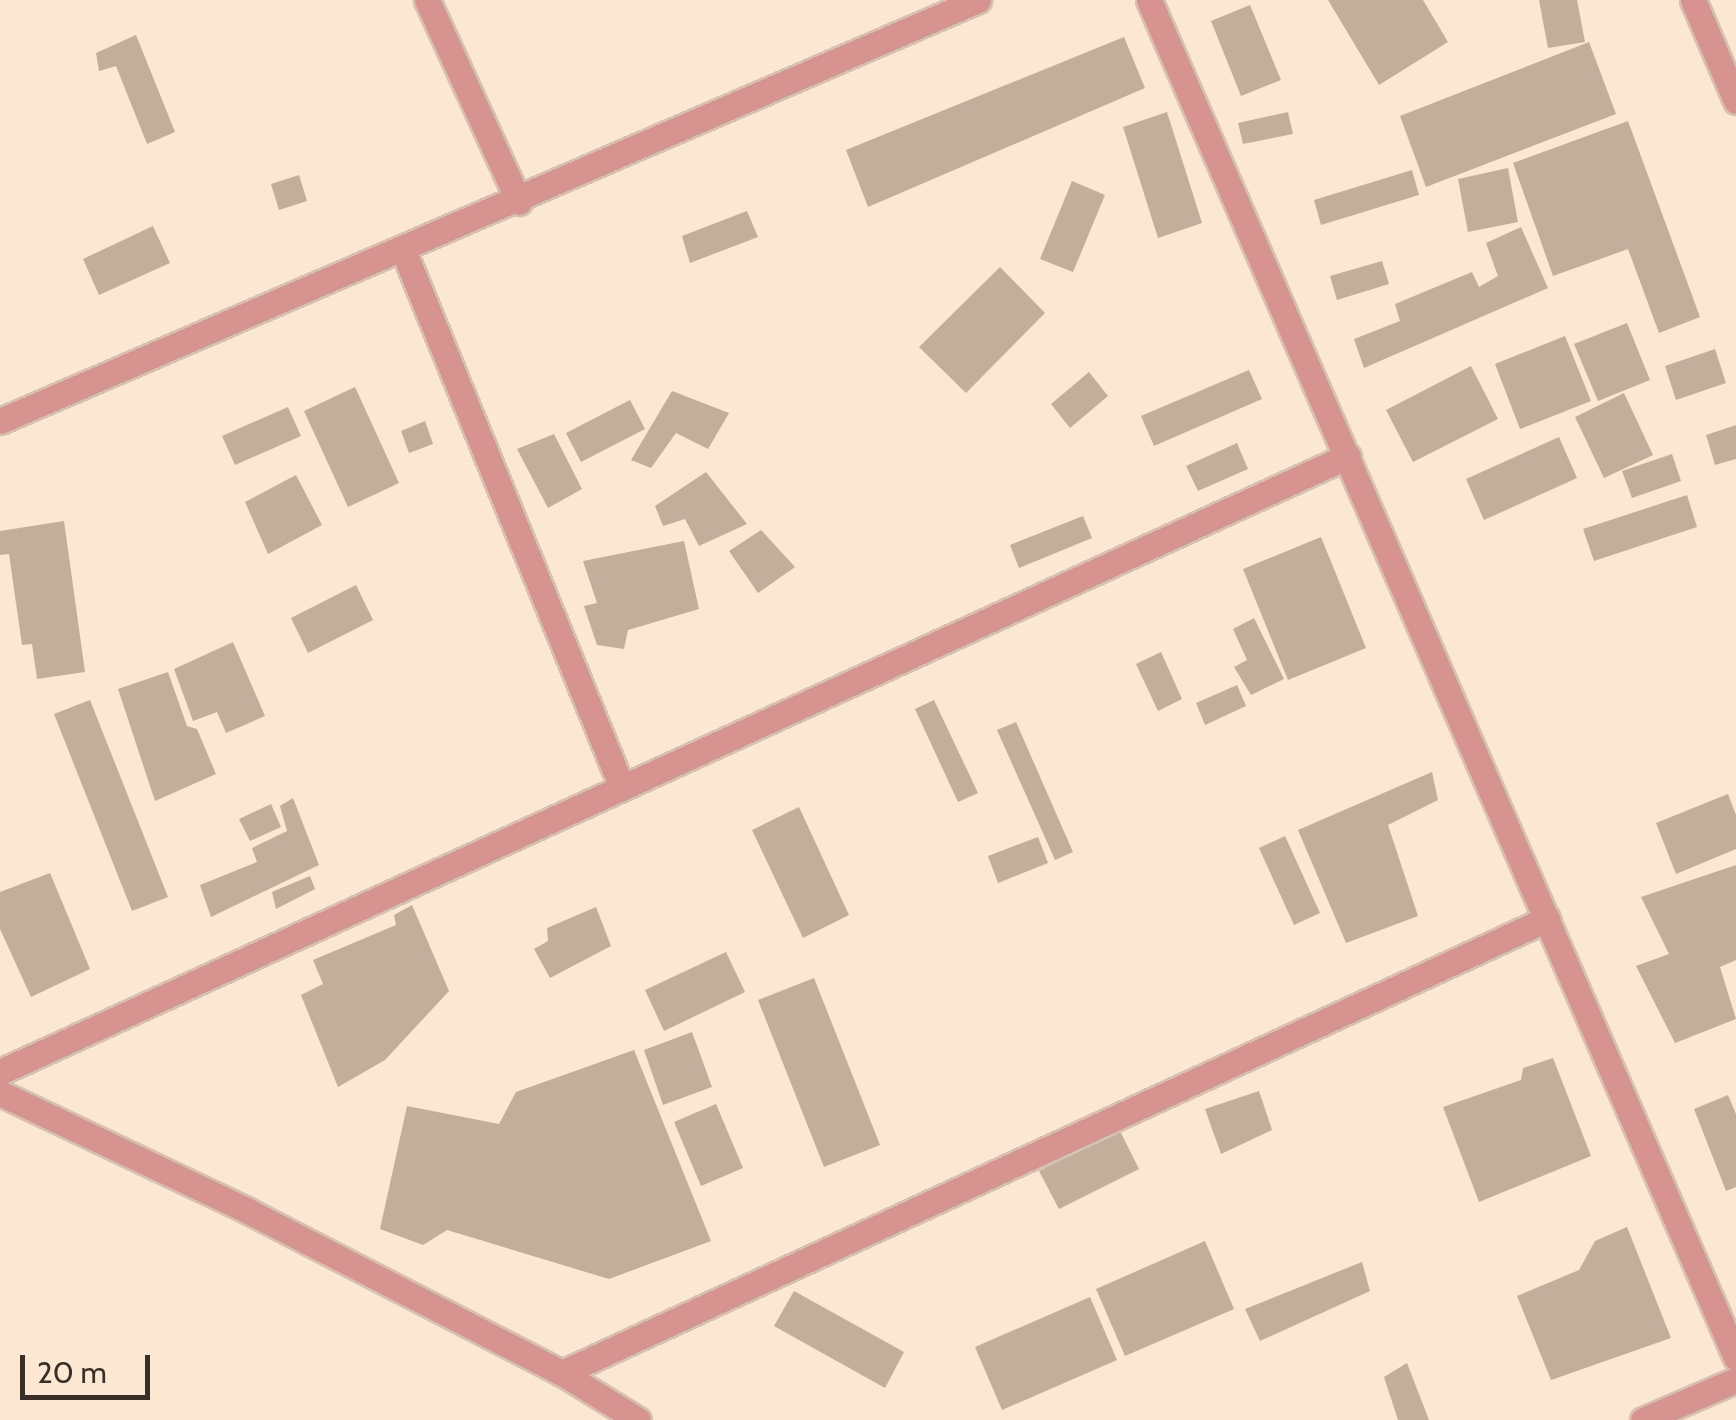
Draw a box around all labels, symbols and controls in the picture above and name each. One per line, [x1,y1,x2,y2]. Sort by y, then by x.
scale bar [25,1335,155,1397]
text: 20 m [37,1354,107,1391]

